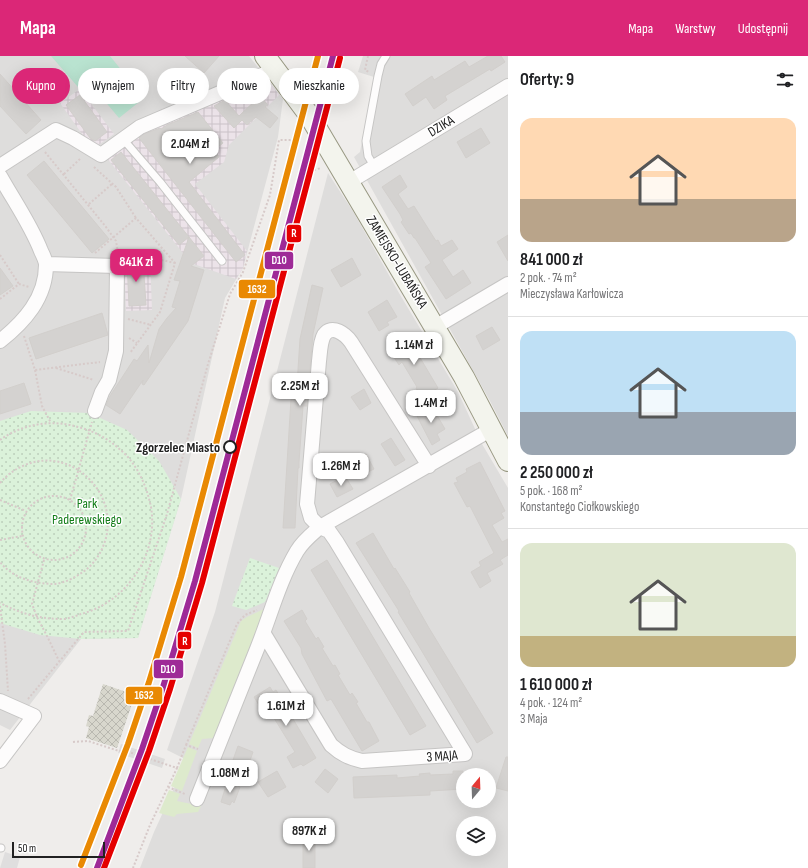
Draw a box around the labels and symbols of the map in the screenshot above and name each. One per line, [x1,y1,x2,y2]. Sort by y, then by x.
street label: DZIKA [425,111,458,140]
pin: 2.04M zł [149,131,231,165]
street label: ZAMIEJSKO-LUBAŃSKA [363,212,432,312]
line badge: R [286,224,302,243]
text: R [291,227,297,240]
pin: 841K zł [99,249,173,283]
line badge: D10 [264,251,294,270]
text: D10 [271,254,287,267]
line badge: 1632 [238,279,276,299]
text: 1632 [247,283,267,296]
pin: 1.14M zł [373,332,455,366]
pin: 2.25M zł [259,373,341,407]
pin: 1.4M zł [394,390,468,424]
place label: Zgorzelec Miasto [136,439,220,456]
marker: Zgorzelec Miasto [223,440,237,454]
pin: 1.26M zł [300,453,382,487]
park label: Park Paderewskiego [52,495,122,528]
line badge: R [177,631,192,650]
text: R [182,635,188,648]
line badge: D10 [153,659,184,679]
text: D10 [160,663,176,676]
line badge: 1632 [125,686,163,705]
text: 1632 [134,689,154,702]
pin: 1.61M zł [245,693,327,727]
street label: 3 MAJA [426,746,459,766]
pin: 1.08M zł [189,760,271,794]
north arrow [456,768,496,808]
pin: 897K zł [272,818,346,852]
scale bar [12,840,105,859]

